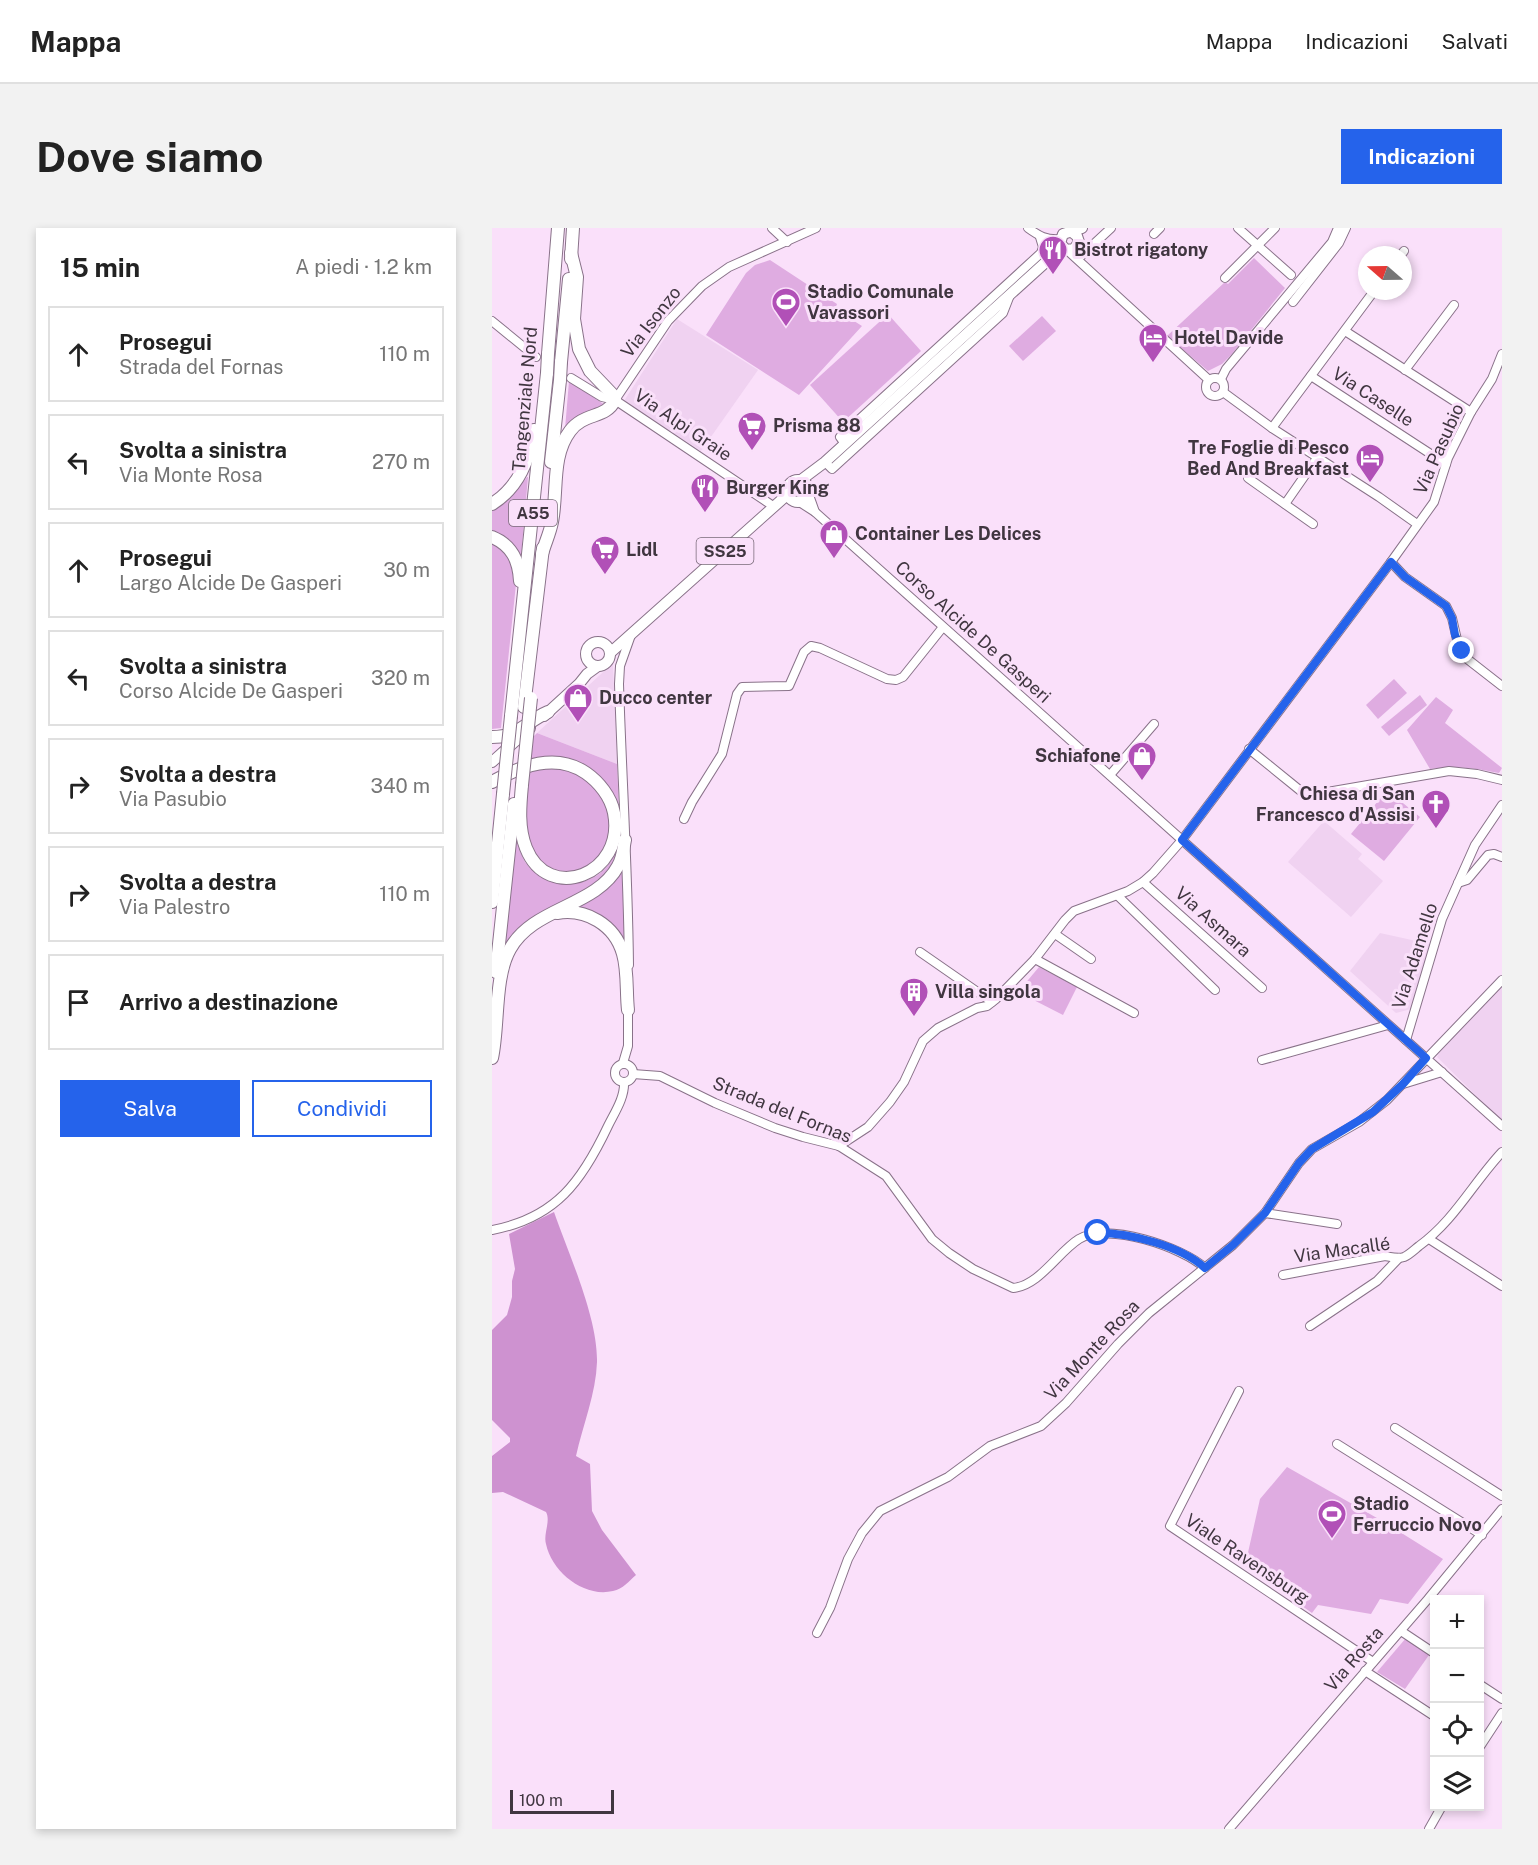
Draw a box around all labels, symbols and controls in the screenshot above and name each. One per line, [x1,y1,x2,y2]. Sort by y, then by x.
text: Mappa [30,25,121,58]
text: Mappa [1206,29,1272,54]
text: Indicazioni [1305,29,1409,54]
text: Salvati [1442,29,1508,54]
button: Indicazioni [1341,129,1502,184]
text: Dove siamo [36,132,263,181]
restaurant icon: Bistrot rigatony [1037,234,1069,276]
place label: Bistrot rigatony [1074,239,1208,260]
north arrow [1358,246,1412,300]
text: 15 min [60,252,140,283]
text: A piedi · 1.2 km [295,255,432,279]
place label: Stadio Comunale Vavassori [807,281,954,323]
street label: Via Isonzo [616,282,685,361]
sports icon: Stadio Comunale Vavassori [770,286,802,328]
hotel icon: Hotel Davide [1137,322,1169,364]
street label: Tangenziale Nord [508,326,541,472]
place label: Hotel Davide [1174,327,1284,348]
text: Prosegui [119,329,212,355]
icon: ahead [62,338,95,371]
text: 110 m [379,342,430,366]
text: Strada del Fornas [119,355,283,379]
street label: Via Caselle [1329,363,1418,431]
street label: Via Alpi Graie [631,384,736,465]
street label: Via Pasubio [1409,400,1468,497]
supermarket icon: Prisma 88 [736,410,768,452]
place label: Prisma 88 [773,415,861,436]
text: Svolta a sinistra [119,437,287,463]
place label: Tre Foglie di Pesco Bed And Breakfast [1187,437,1349,479]
hotel icon: Tre Foglie di Pesco Bed And Breakfast [1354,442,1386,484]
icon: left [62,446,95,479]
text: 270 m [372,450,430,474]
text: Via Monte Rosa [119,463,263,487]
restaurant icon: Burger King [689,472,721,514]
place label: Burger King [726,477,829,498]
road number: A55 [509,500,557,526]
shop icon: Container Les Delices [818,518,850,560]
place label: Container Les Delices [855,523,1041,544]
supermarket icon: Lidl [589,534,621,576]
road number: SS25 [696,538,754,564]
place label: Lidl [626,539,658,560]
text: Prosegui [119,545,212,571]
icon: ahead [62,554,95,587]
street label: Corso Alcide De Gasperi [891,556,1055,707]
text: 30 m [383,558,430,582]
text: Largo Alcide De Gasperi [119,571,342,595]
route end [1448,637,1474,663]
text: Svolta a sinistra [119,653,287,679]
icon: left [62,662,95,695]
text: 320 m [371,666,430,690]
text: Corso Alcide De Gasperi [119,679,343,703]
shop icon: Ducco center [562,682,594,724]
place label: Ducco center [599,687,713,708]
shop icon: Schiafone [1126,740,1158,782]
place label: Schiafone [1035,745,1121,766]
text: Svolta a destra [119,761,276,787]
icon: right [62,770,95,803]
text: 340 m [370,774,430,798]
place label: Chiesa di San Francesco d'Assisi [1256,783,1415,825]
text: Via Pasubio [119,787,227,811]
church icon: Chiesa di San Francesco d'Assisi [1420,788,1452,830]
text: Svolta a destra [119,869,276,895]
icon: right [62,878,95,911]
text: 110 m [379,882,430,906]
street label: Via Asmara [1171,882,1256,961]
text: Via Palestro [119,895,230,919]
street label: Via Adamello [1388,900,1442,1012]
building icon: Villa singola [898,976,930,1018]
place label: Villa singola [935,981,1041,1002]
icon: arrive [62,986,95,1019]
text: Arrivo a destinazione [119,989,338,1015]
street label: Strada del Fornas [710,1072,855,1147]
button: Salva [60,1080,240,1137]
button: Condividi [252,1080,432,1137]
route start [1084,1219,1110,1245]
street label: Via Macallé [1293,1232,1391,1267]
street label: Via Monte Rosa [1040,1295,1143,1404]
place label: Stadio Ferruccio Novo [1353,1493,1482,1535]
sports icon: Stadio Ferruccio Novo [1316,1498,1348,1540]
street label: Viale Ravensburg [1181,1509,1313,1608]
map controls [1430,1595,1484,1811]
button: + [1430,1595,1484,1649]
street label: Via Rosta [1320,1622,1387,1695]
button: − [1430,1649,1484,1703]
button: locate [1430,1703,1484,1757]
button: layers [1430,1757,1484,1811]
scale bar [510,1787,614,1814]
text: 100 m [519,1791,563,1810]

